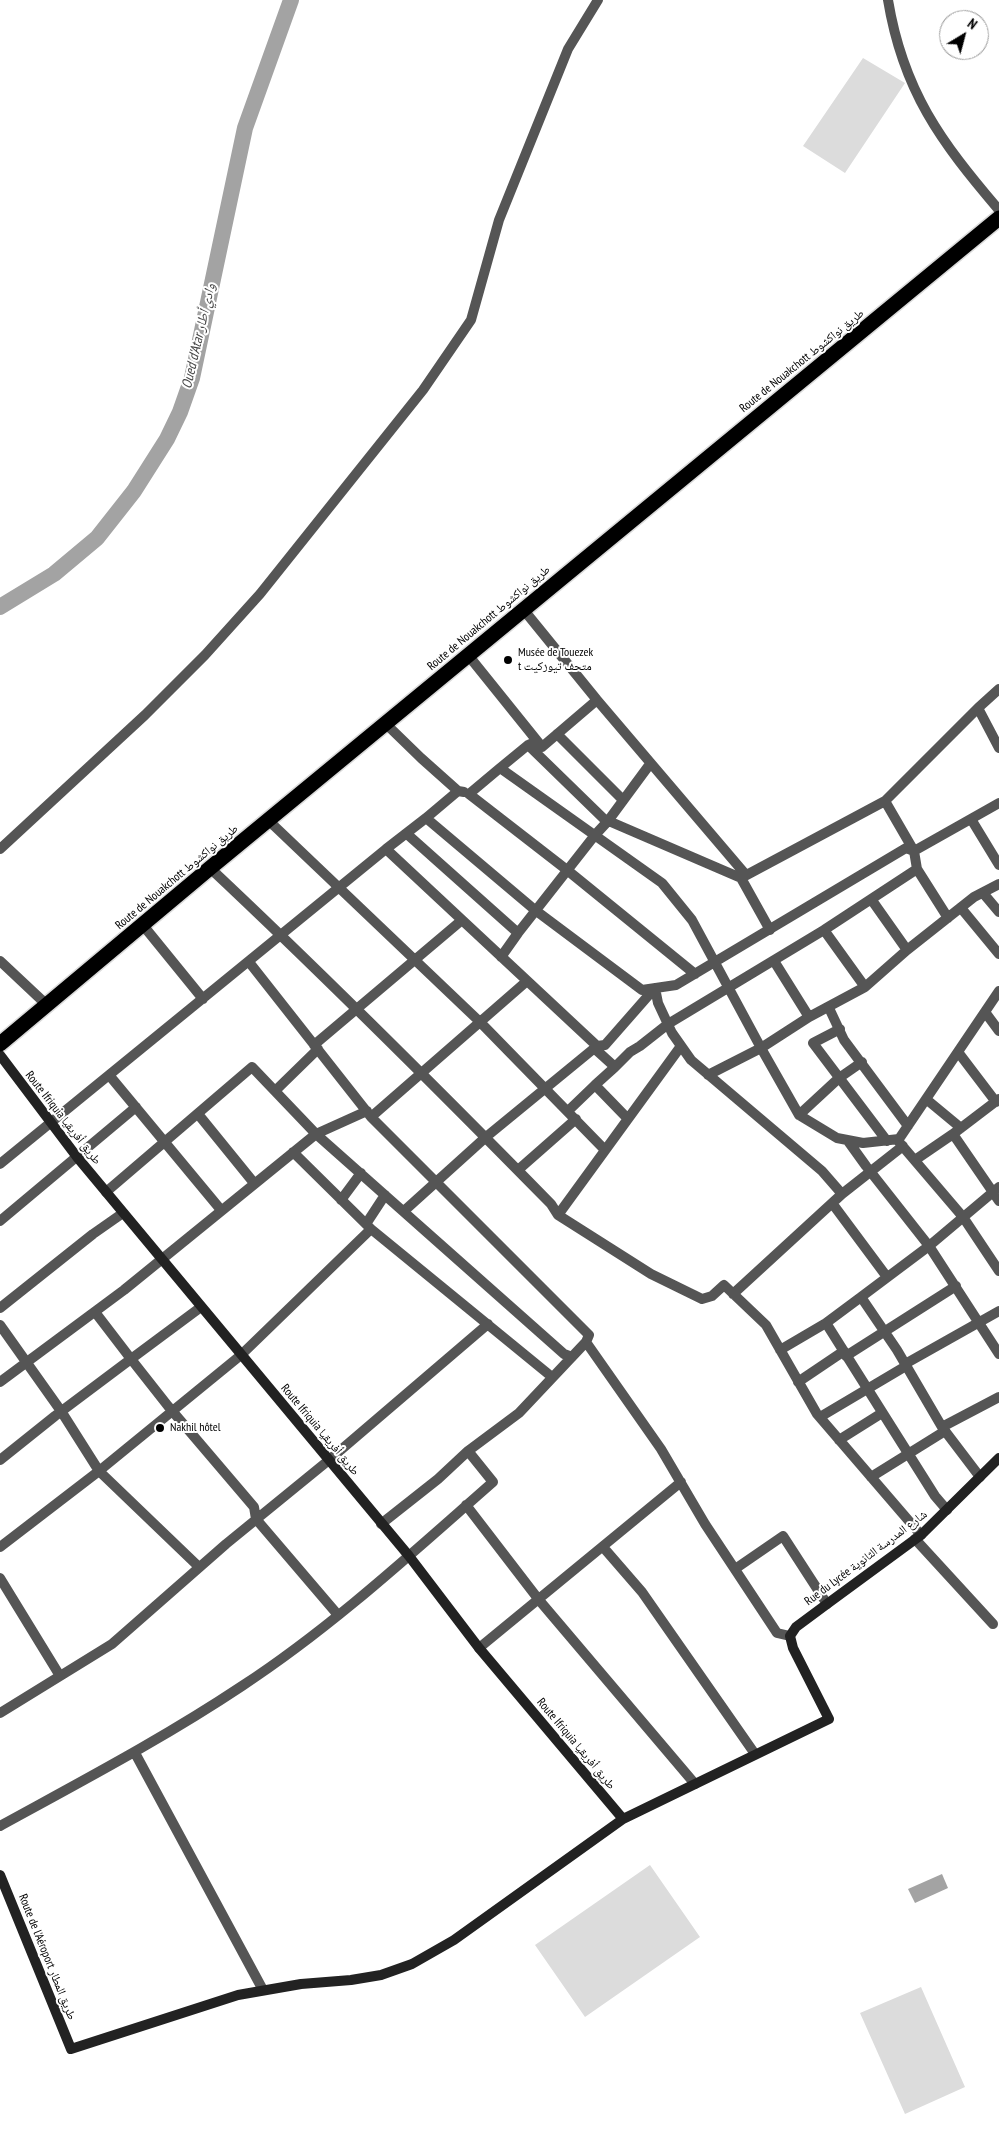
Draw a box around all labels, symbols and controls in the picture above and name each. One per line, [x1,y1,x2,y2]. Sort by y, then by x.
north arrow [939,10,989,60]
text: N [964,14,981,33]
water label: Oued d'Atar وادي أطار [179,282,219,390]
street label: Route de Nouakchott طريق نواكشوط [737,306,867,416]
street label: Route de Nouakchott طريق نواكشوط [425,562,553,674]
place label: Musée de Touezek t متحف تيوزكيت [518,646,593,674]
marker: Musée de Touezek t متحف تيوزكيت [502,654,514,666]
street label: Route de Nouakchott طريق نواكشوط [113,821,241,933]
street label: Route Ifriquia طريق أفريقيا [22,1068,104,1168]
street label: Route Ifriquia طريق أفريقيا [278,1382,362,1478]
place label: Nakhil hôtel [170,1421,221,1435]
marker: Nakhil hôtel [154,1422,166,1434]
street label: Rue du Lycée شارع المدرسة الثانوية [802,1507,930,1609]
street label: Route Ifriquia طريق أفريقيا [534,1696,618,1792]
street label: Route de l'Aéroport طريق المطار [15,1892,79,2022]

